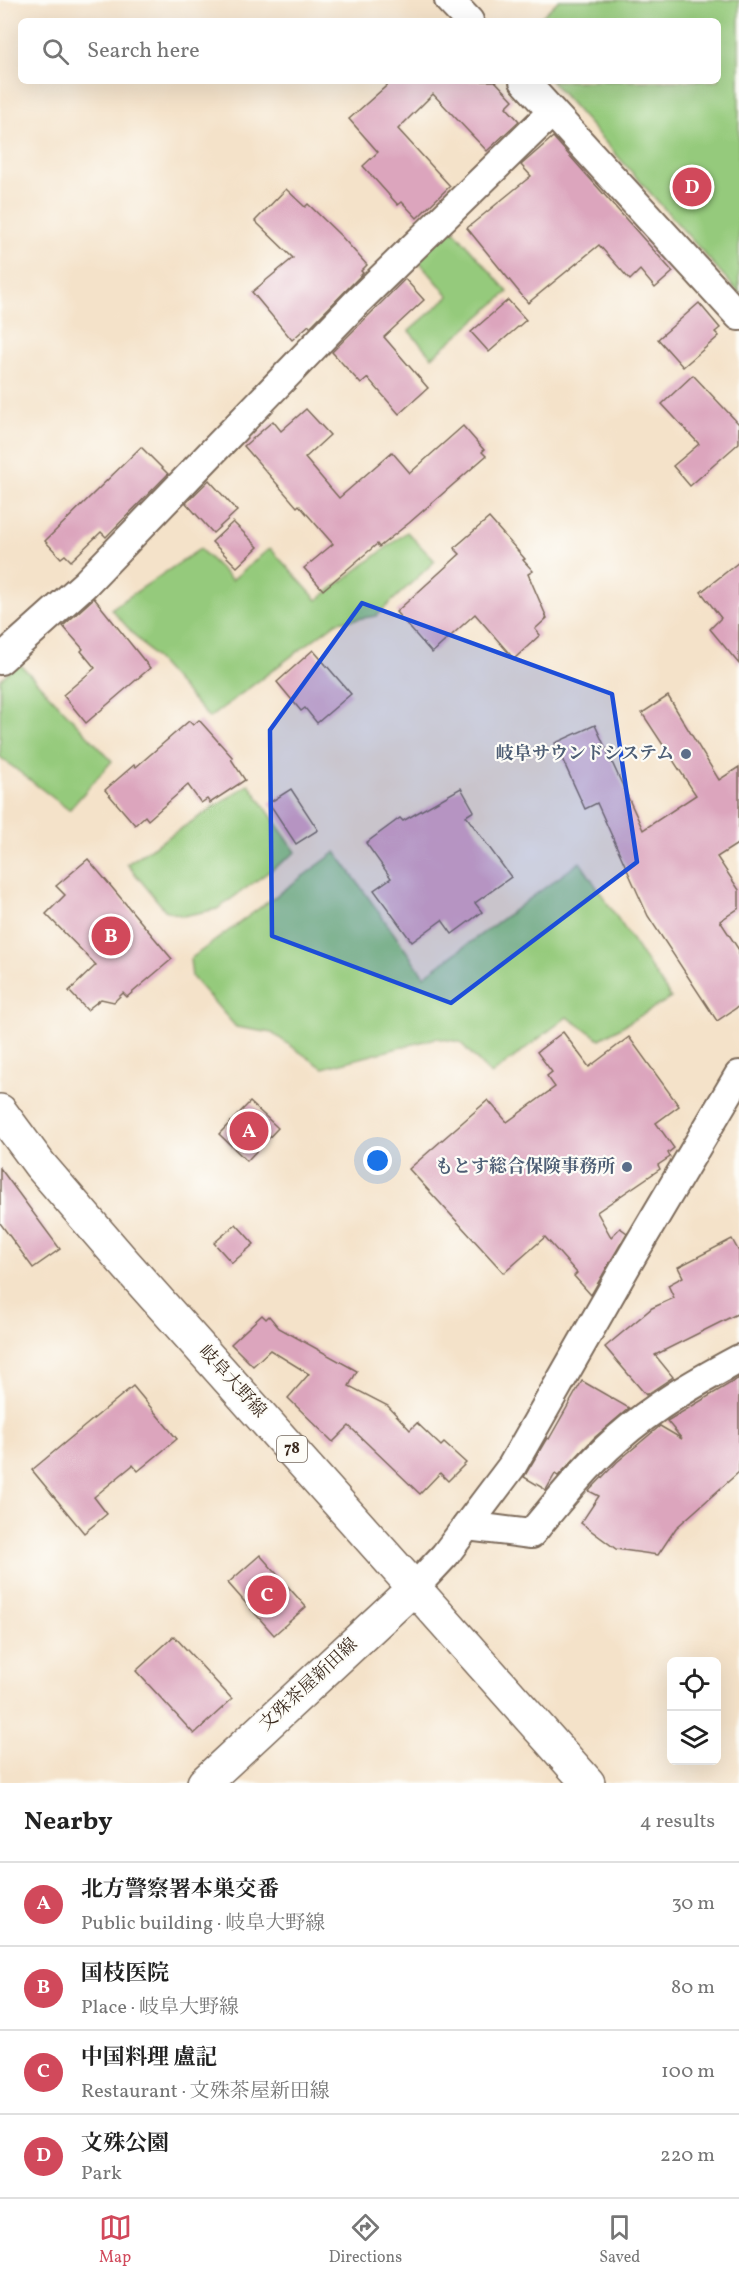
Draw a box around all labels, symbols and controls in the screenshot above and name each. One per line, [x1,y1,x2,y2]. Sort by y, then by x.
search box [18,18,721,84]
icon: search [39,35,72,68]
text: Search here [87,36,200,67]
pin: D [672,164,712,210]
place label: 岐阜サウンドシステム [496,742,674,767]
marker: 岐阜サウンドシステム [679,747,693,761]
pin: B [92,914,130,958]
pin: A [230,1108,268,1154]
your location [363,1146,392,1175]
place label: もとす総合保険事務所 [435,1155,615,1180]
marker: もとす総合保険事務所 [620,1160,634,1174]
street label: 岐阜大野線 [193,1340,271,1424]
road number: 78 [277,1436,307,1462]
pin: C [248,1572,286,1618]
street label: 文殊茶屋新田線 [254,1633,364,1737]
map controls [667,1657,721,1765]
button: locate [667,1657,721,1711]
button: layers [667,1711,721,1765]
text: Nearby [24,1804,113,1840]
text: 4 results [640,1808,715,1836]
text: 北方警察署本巣交番 [81,1875,279,1906]
text: A [36,1890,51,1918]
text: 30 m [671,1890,715,1918]
text: Public building · 岐阜大野線 [81,1910,325,1938]
text: 国枝医院 [81,1959,169,1990]
text: B [37,1974,50,2002]
text: 80 m [671,1974,715,2002]
text: Place · 岐阜大野線 [81,1994,239,2022]
text: 中国料理 盧記 [81,2043,217,2074]
text: C [37,2058,50,2086]
text: 100 m [661,2058,715,2086]
text: Restaurant · 文殊茶屋新田線 [81,2078,330,2106]
text: 文殊公園 [81,2129,169,2160]
text: D [36,2142,51,2170]
text: 220 m [660,2142,715,2170]
text: Park [81,2160,122,2188]
tab: Map [99,2211,132,2269]
tab: Directions [329,2211,402,2269]
tab: Saved [599,2211,640,2269]

